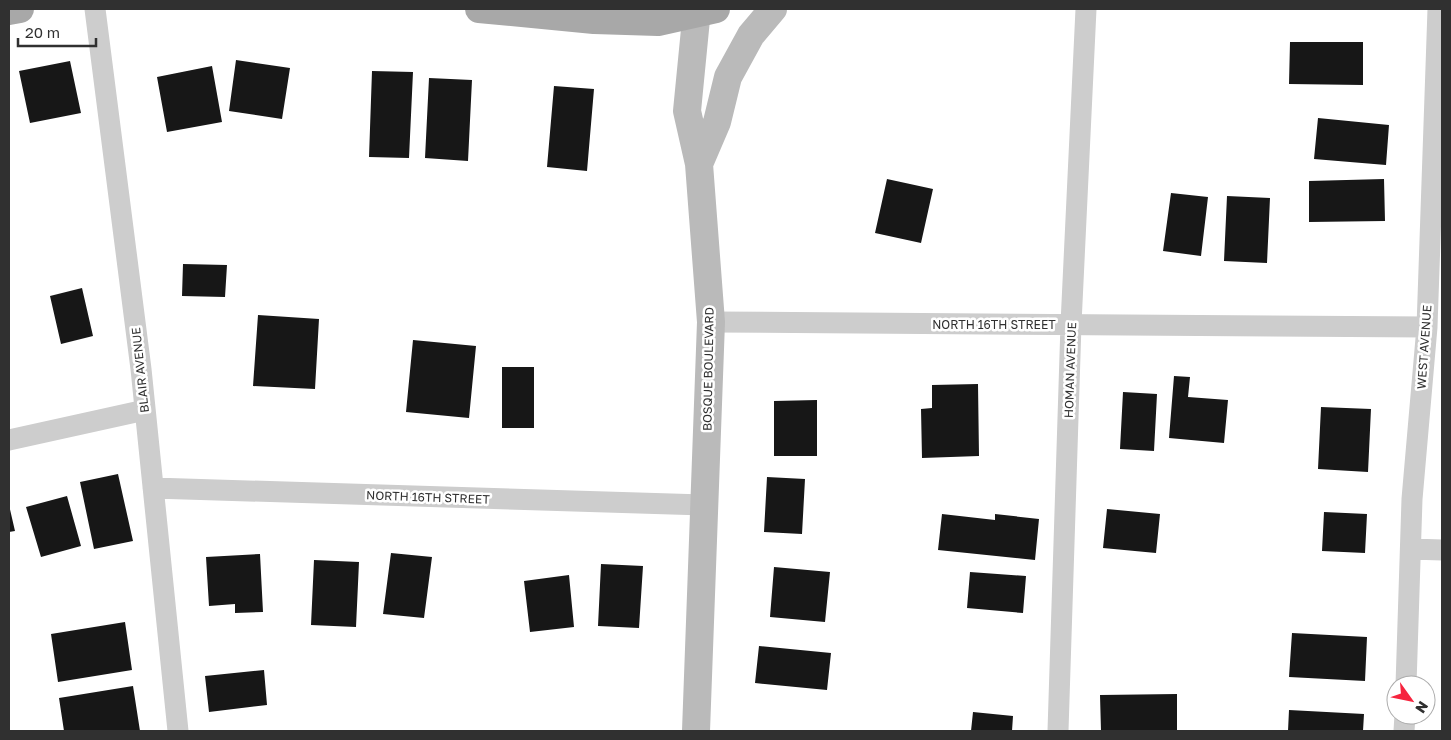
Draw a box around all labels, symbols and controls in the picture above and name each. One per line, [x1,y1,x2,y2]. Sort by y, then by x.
scale bar [18,15,95,47]
text: 20 m [25,23,60,41]
street label: WEST AVENUE [1414,304,1434,390]
street label: BOSQUE BOULEVARD [699,307,717,431]
street label: NORTH 16TH STREET [932,317,1056,332]
street label: HOMAN AVENUE [1061,322,1079,418]
street label: BLAIR AVENUE [128,327,152,413]
street label: NORTH 16TH STREET [366,487,491,507]
north arrow [1386,675,1436,725]
text: N [1412,698,1432,716]

